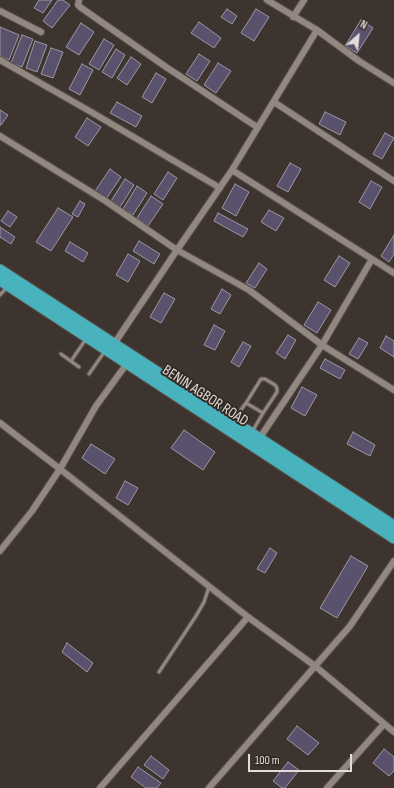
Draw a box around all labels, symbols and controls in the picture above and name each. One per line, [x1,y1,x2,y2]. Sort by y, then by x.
north arrow [338,16,378,56]
text: N [358,18,369,32]
street label: BENIN AGBOR ROAD [159,362,251,430]
scale bar [250,746,354,772]
text: 100 m [255,753,280,768]

